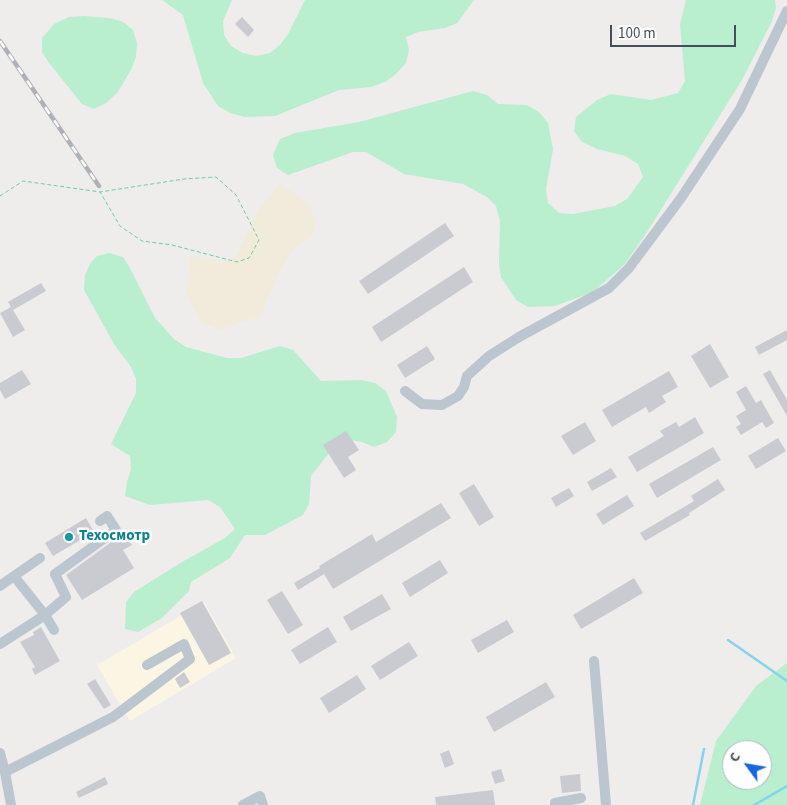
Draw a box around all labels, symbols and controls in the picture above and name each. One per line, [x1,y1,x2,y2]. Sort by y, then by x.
scale bar [612,15,738,47]
text: 100 m [618,23,656,44]
place label: Техосмотр [79,528,150,546]
marker: Техосмотр [63,531,75,543]
north arrow [722,740,772,790]
text: С [724,749,746,766]

